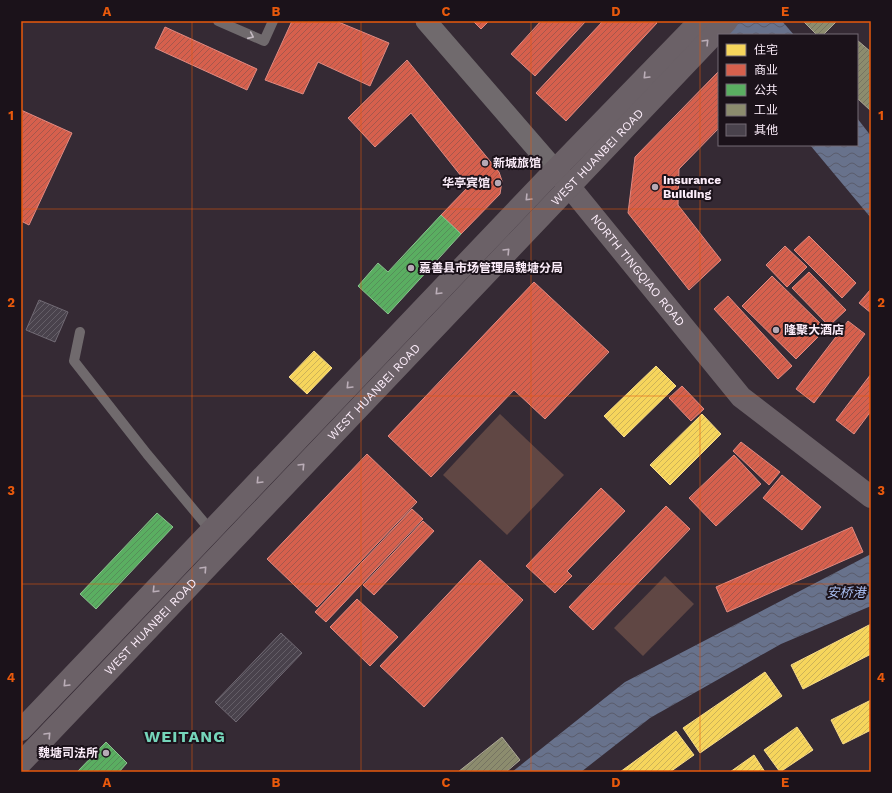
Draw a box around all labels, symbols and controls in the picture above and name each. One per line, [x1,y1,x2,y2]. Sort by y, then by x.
text: A [103,4,112,19]
text: B [272,4,281,19]
text: C [442,4,451,19]
text: D [611,4,621,19]
text: E [781,4,789,19]
one-way arrow [247,31,255,39]
legend [718,34,858,146]
one-way arrow [701,39,709,47]
text: 住宅 [754,43,778,57]
text: 商业 [754,63,778,77]
one-way arrow [643,71,651,79]
text: 公共 [754,83,778,97]
text: 工业 [754,103,778,117]
street label: WEST HUANBEI ROAD [548,106,646,208]
text: 1 [8,108,14,123]
text: 1 [878,108,884,123]
text: 其他 [754,123,778,137]
place label: 新城旅馆 [493,156,541,170]
marker: 新城旅馆 [480,158,490,168]
place label: Insurance Building [663,173,721,201]
place label: 华亭宾馆 [442,176,490,190]
marker: 华亭宾馆 [493,178,503,188]
marker: Insurance Building [650,182,660,192]
one-way arrow [525,193,533,201]
street label: NORTH TINGQIAO ROAD [588,212,687,329]
one-way arrow [502,248,510,256]
place label: 嘉善县市场管理局魏塘分局 [419,261,563,275]
marker: 嘉善县市场管理局魏塘分局 [406,263,416,273]
one-way arrow [436,287,443,295]
text: 2 [7,295,15,310]
text: 2 [877,295,885,310]
place label: 隆聚大酒店 [784,323,844,337]
marker: 隆聚大酒店 [771,325,781,335]
street label: WEST HUANBEI ROAD [325,341,423,443]
one-way arrow [346,381,354,389]
one-way arrow [297,464,304,471]
one-way arrow [257,476,264,483]
text: 3 [7,483,15,498]
text: 3 [877,483,885,498]
one-way arrow [199,566,207,574]
street label: WEST HUANBEI ROAD [101,576,200,678]
one-way arrow [153,585,160,592]
water label: 安桥港 [826,585,867,600]
text: 4 [7,670,16,685]
text: 4 [877,670,886,685]
one-way arrow [63,679,70,687]
district label: WEITANG [144,727,226,746]
one-way arrow [43,732,51,740]
place label: 魏塘司法所 [38,746,98,760]
marker: 魏塘司法所 [101,748,111,758]
text: A [103,775,112,790]
text: B [272,775,281,790]
text: C [442,775,451,790]
text: D [611,775,621,790]
text: E [781,775,789,790]

